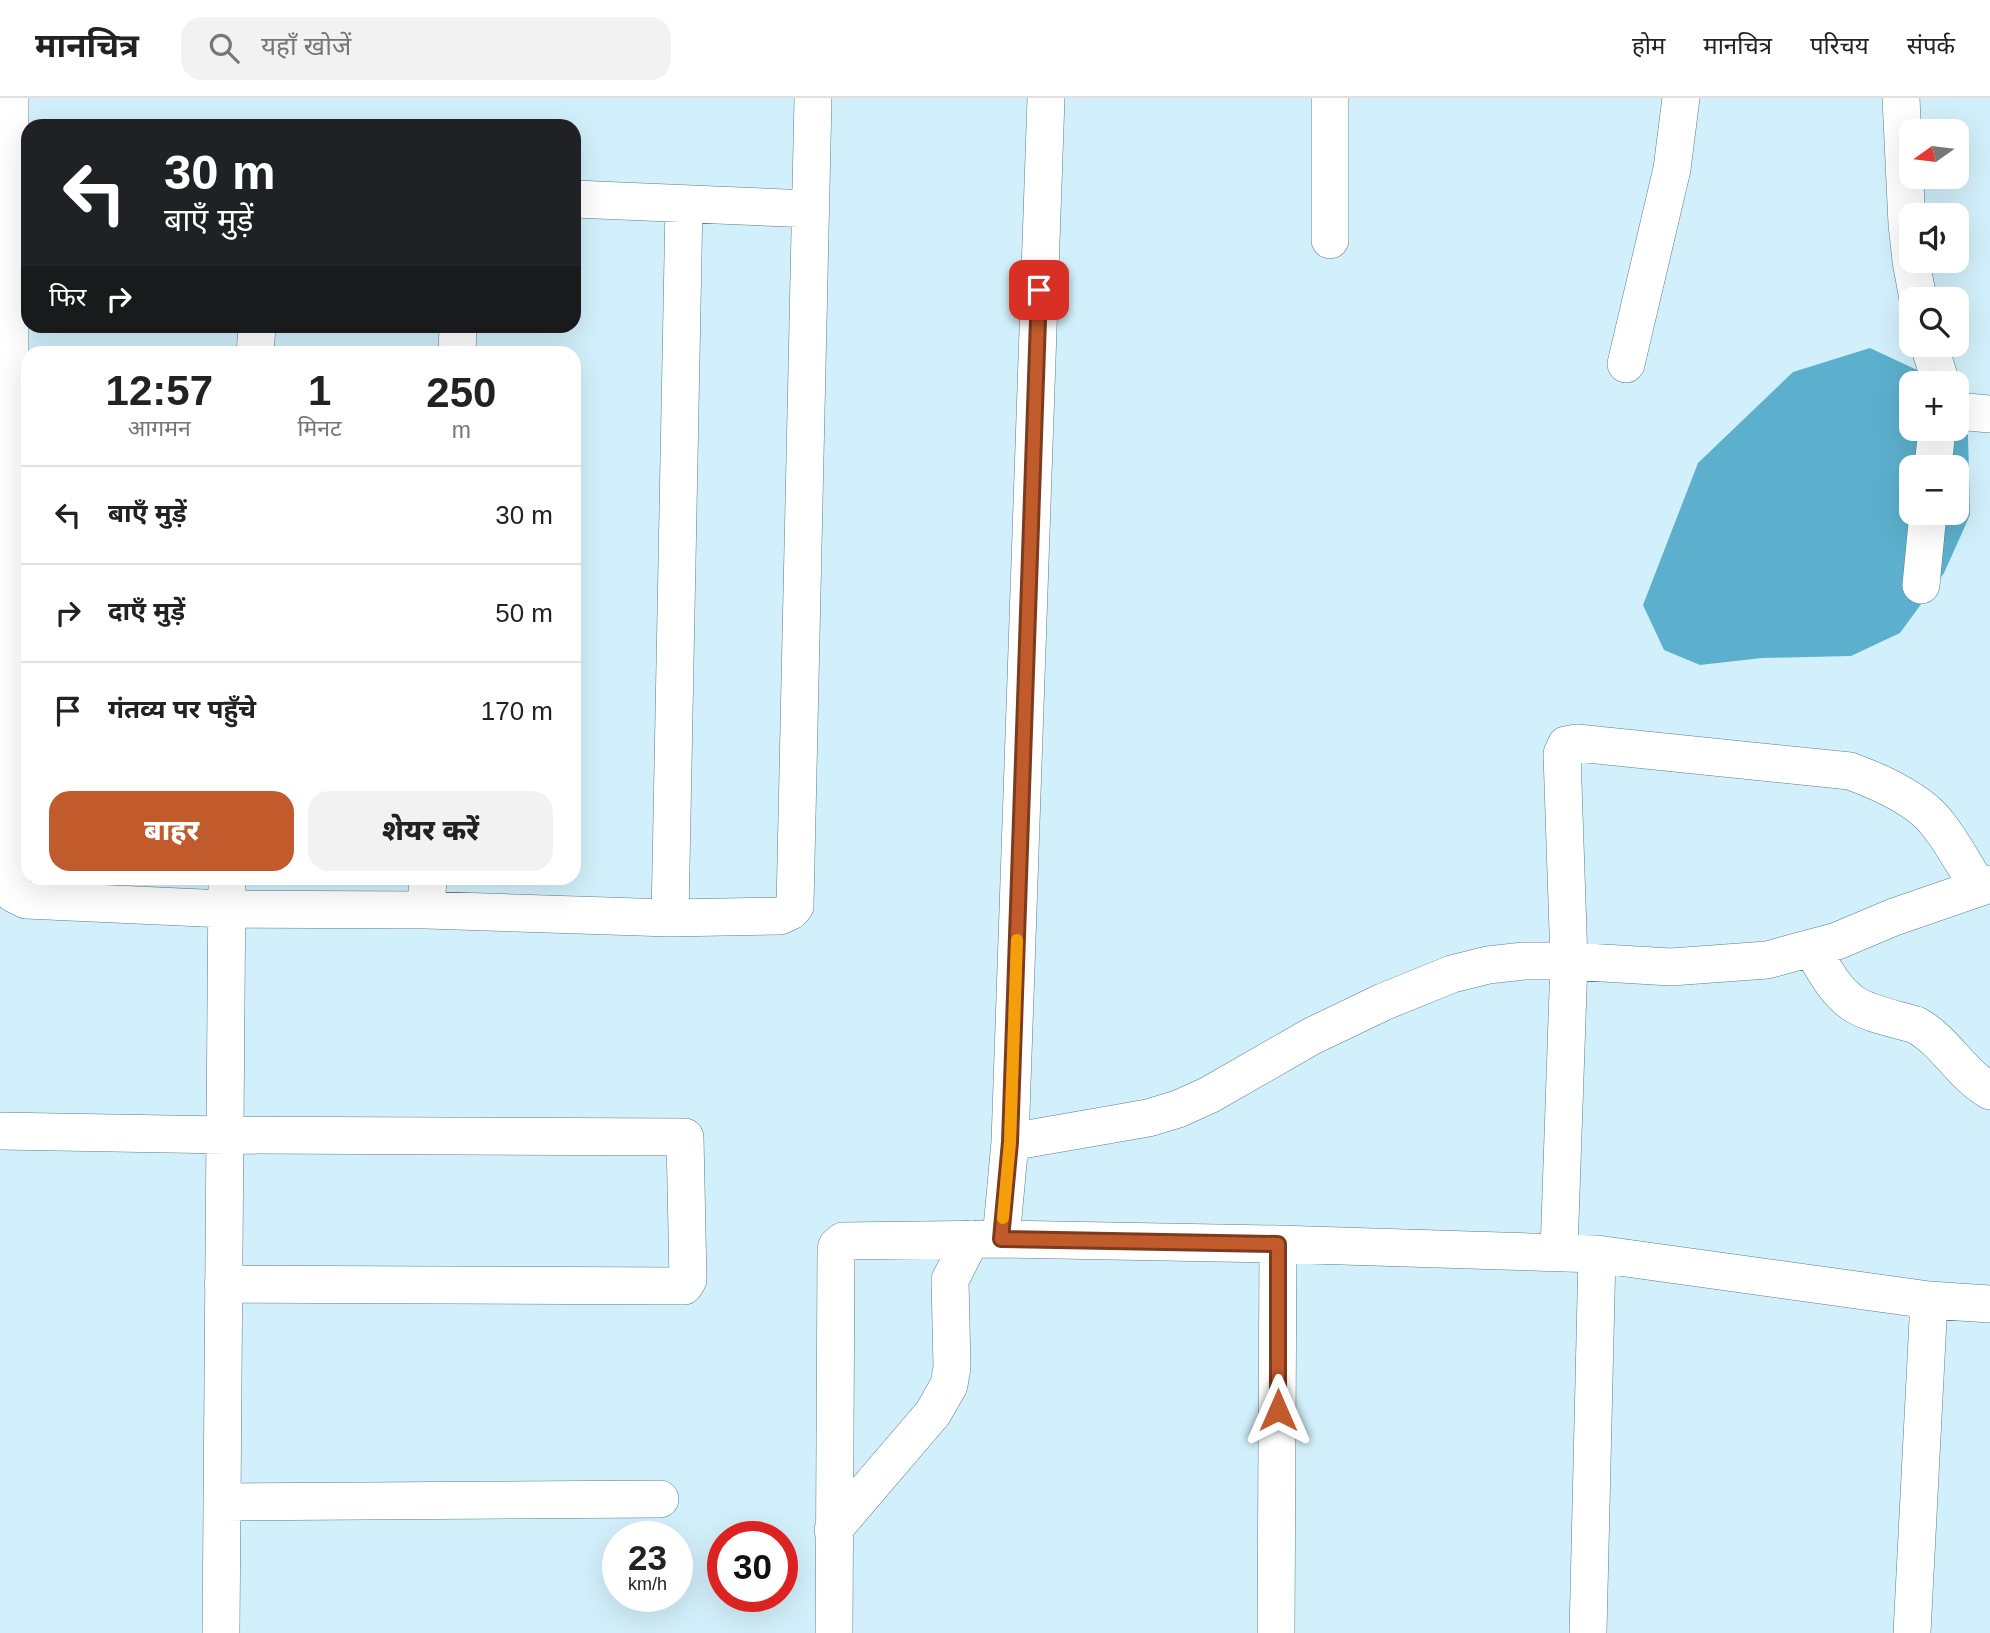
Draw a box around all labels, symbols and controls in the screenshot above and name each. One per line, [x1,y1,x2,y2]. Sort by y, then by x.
search box [181,17,671,80]
text: मानचित्र [35,27,139,64]
icon: search [205,29,243,67]
text: यहाँ खोजें [261,31,351,61]
text: होम [1632,32,1665,59]
text: मानचित्र [1703,32,1772,59]
text: परिचय [1810,32,1869,59]
text: संपर्क [1907,32,1955,59]
north arrow [1899,119,1969,189]
map controls [1899,119,1969,525]
text: 30 m [164,145,276,199]
icon: left [49,147,140,238]
text: बाएँ मुड़ें [164,202,253,238]
button: sound [1899,203,1969,273]
pin [1009,260,1069,320]
icon: arrive [1020,271,1058,309]
icon: right [100,280,138,318]
text: फिर [49,282,86,312]
button: search [1899,287,1969,357]
text: 12:57 [106,367,213,414]
text: 1 [308,367,331,414]
text: 250 [426,369,496,416]
button: + [1899,371,1969,441]
text: आगमन [128,415,191,441]
text: मिनट [298,415,342,441]
text: m [452,417,471,443]
button: − [1899,455,1969,525]
icon: left [49,496,87,534]
text: बाएँ मुड़ें [108,498,187,528]
text: 30 m [495,500,553,530]
icon: right [49,594,87,632]
text: दाएँ मुड़ें [108,596,185,626]
text: 50 m [495,598,553,628]
icon: arrive [49,692,87,730]
text: गंतव्य पर पहुँचे [108,694,256,724]
text: 170 m [481,696,553,726]
button: बाहर [49,791,294,871]
button: शेयर करें [308,791,553,871]
position arrow [1241,1373,1315,1447]
speed limit sign: 30 [707,1521,798,1612]
text: 23 [628,1538,667,1577]
text: km/h [628,1574,667,1594]

